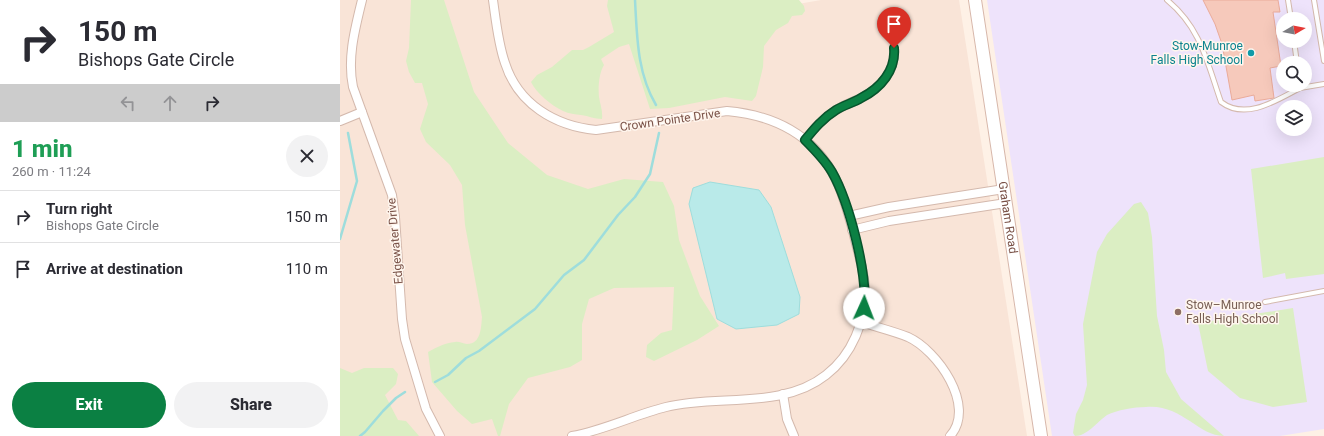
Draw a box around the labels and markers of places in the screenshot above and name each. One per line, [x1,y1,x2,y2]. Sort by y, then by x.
pin [877,7.0,911,48]
place label: Stow-Munroe Falls High School [1151,39,1243,67]
marker: Stow-Munroe Falls High School [1246,48,1256,58]
place label: Stow–Munroe Falls High School [1186,298,1278,326]
marker: Stow–Munroe Falls High School [1173,307,1183,317]

